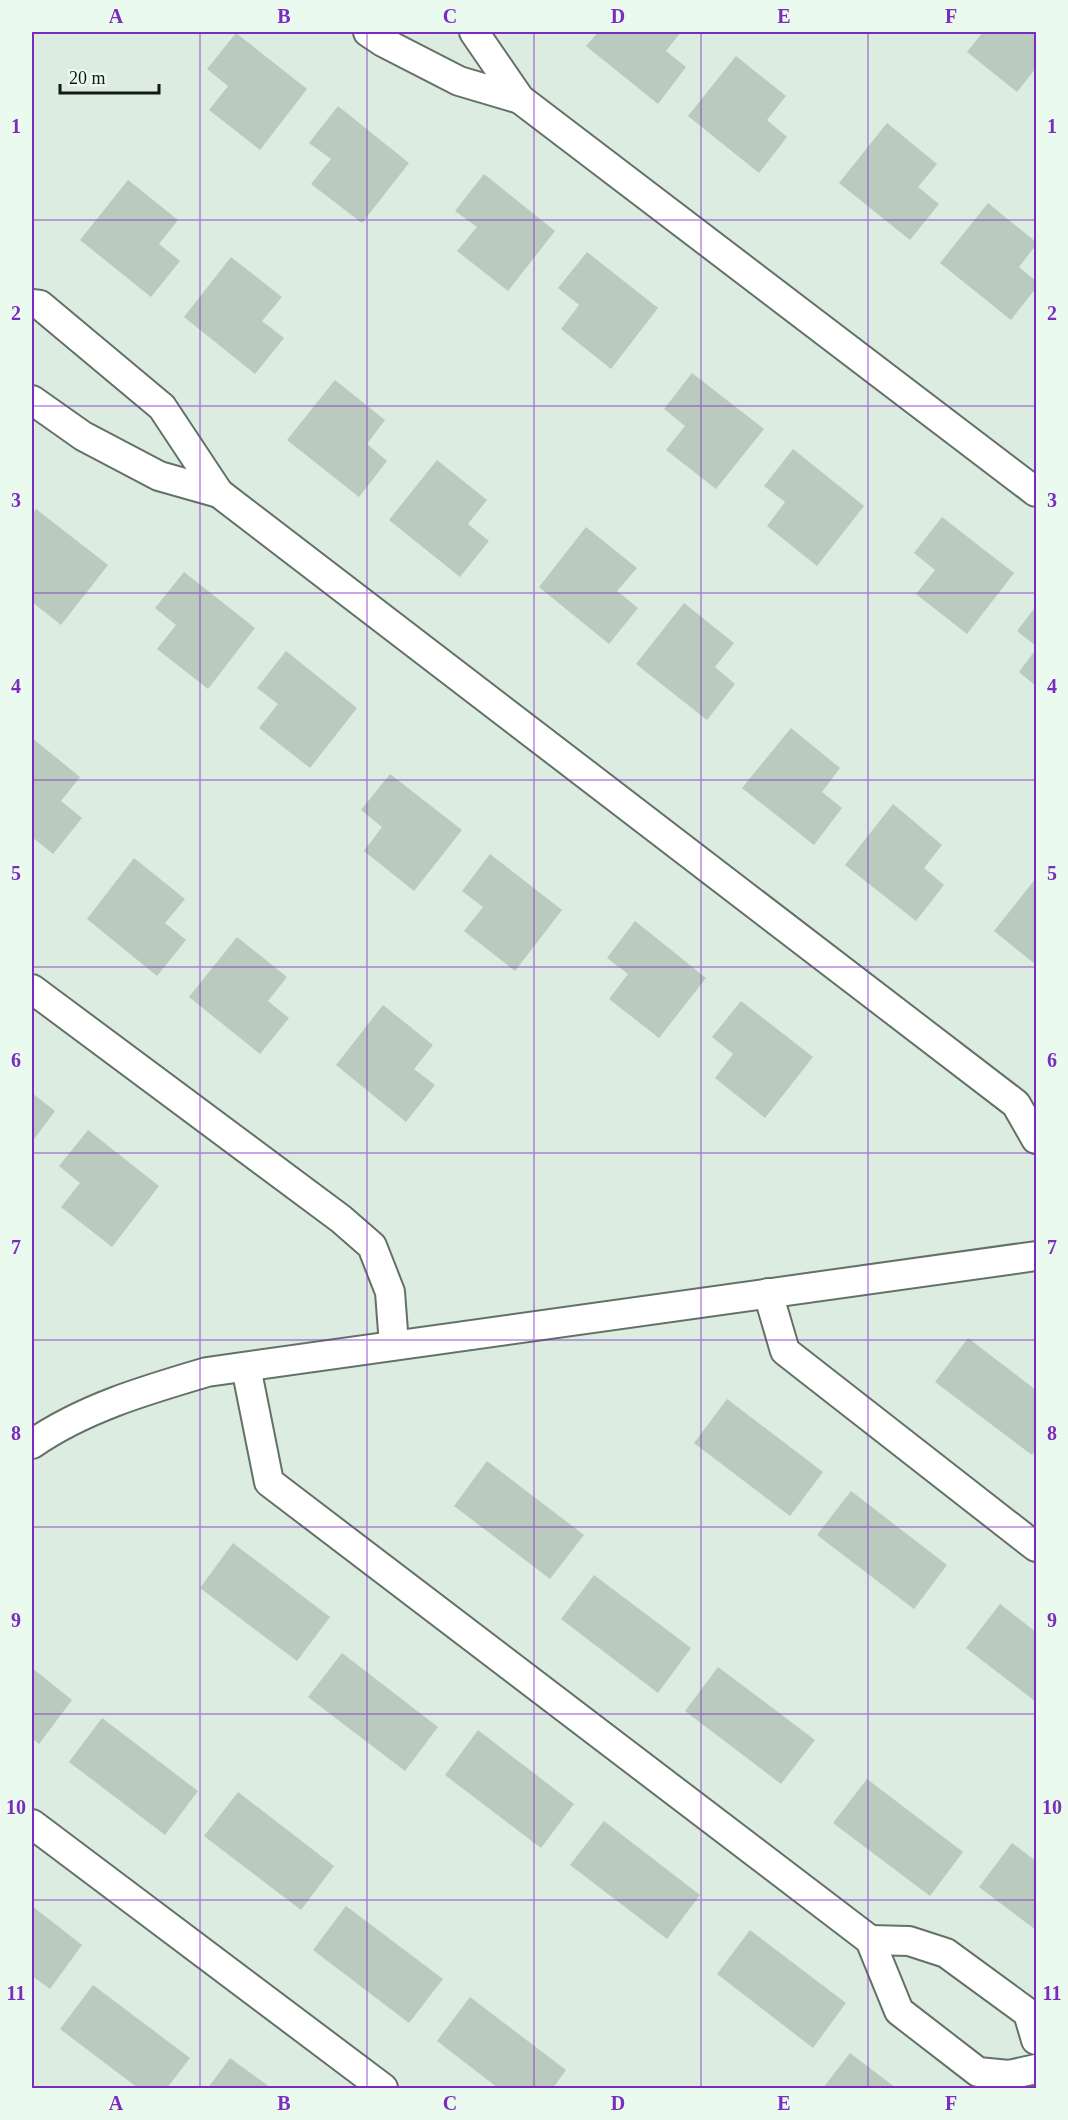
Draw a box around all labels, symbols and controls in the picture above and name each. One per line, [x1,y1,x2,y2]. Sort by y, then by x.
text: A [109,5,124,27]
text: B [277,5,291,27]
text: C [443,5,457,27]
text: D [611,5,625,27]
text: E [777,5,791,27]
text: F [945,5,957,27]
scale bar [60,57,159,95]
text: 20 m [69,68,106,88]
text: 1 [11,115,21,137]
text: 1 [1047,115,1057,137]
text: 2 [11,302,21,324]
text: 2 [1047,302,1057,324]
text: 3 [11,489,21,511]
text: 3 [1047,489,1057,511]
text: 4 [11,675,21,697]
text: 4 [1047,675,1057,697]
text: 5 [11,862,21,884]
text: 5 [1047,862,1057,884]
text: 6 [11,1049,21,1071]
text: 6 [1047,1049,1057,1071]
text: 7 [11,1236,21,1258]
text: 7 [1047,1236,1057,1258]
text: 8 [11,1422,21,1444]
text: 8 [1047,1422,1057,1444]
text: 9 [11,1609,21,1631]
text: 9 [1047,1609,1057,1631]
text: 10 [6,1796,26,1818]
text: 10 [1042,1796,1062,1818]
text: 11 [7,1982,25,2004]
text: 11 [1043,1982,1061,2004]
text: A [109,2092,124,2114]
text: B [277,2092,291,2114]
text: C [443,2092,457,2114]
text: D [611,2092,625,2114]
text: E [777,2092,791,2114]
text: F [945,2092,957,2114]

